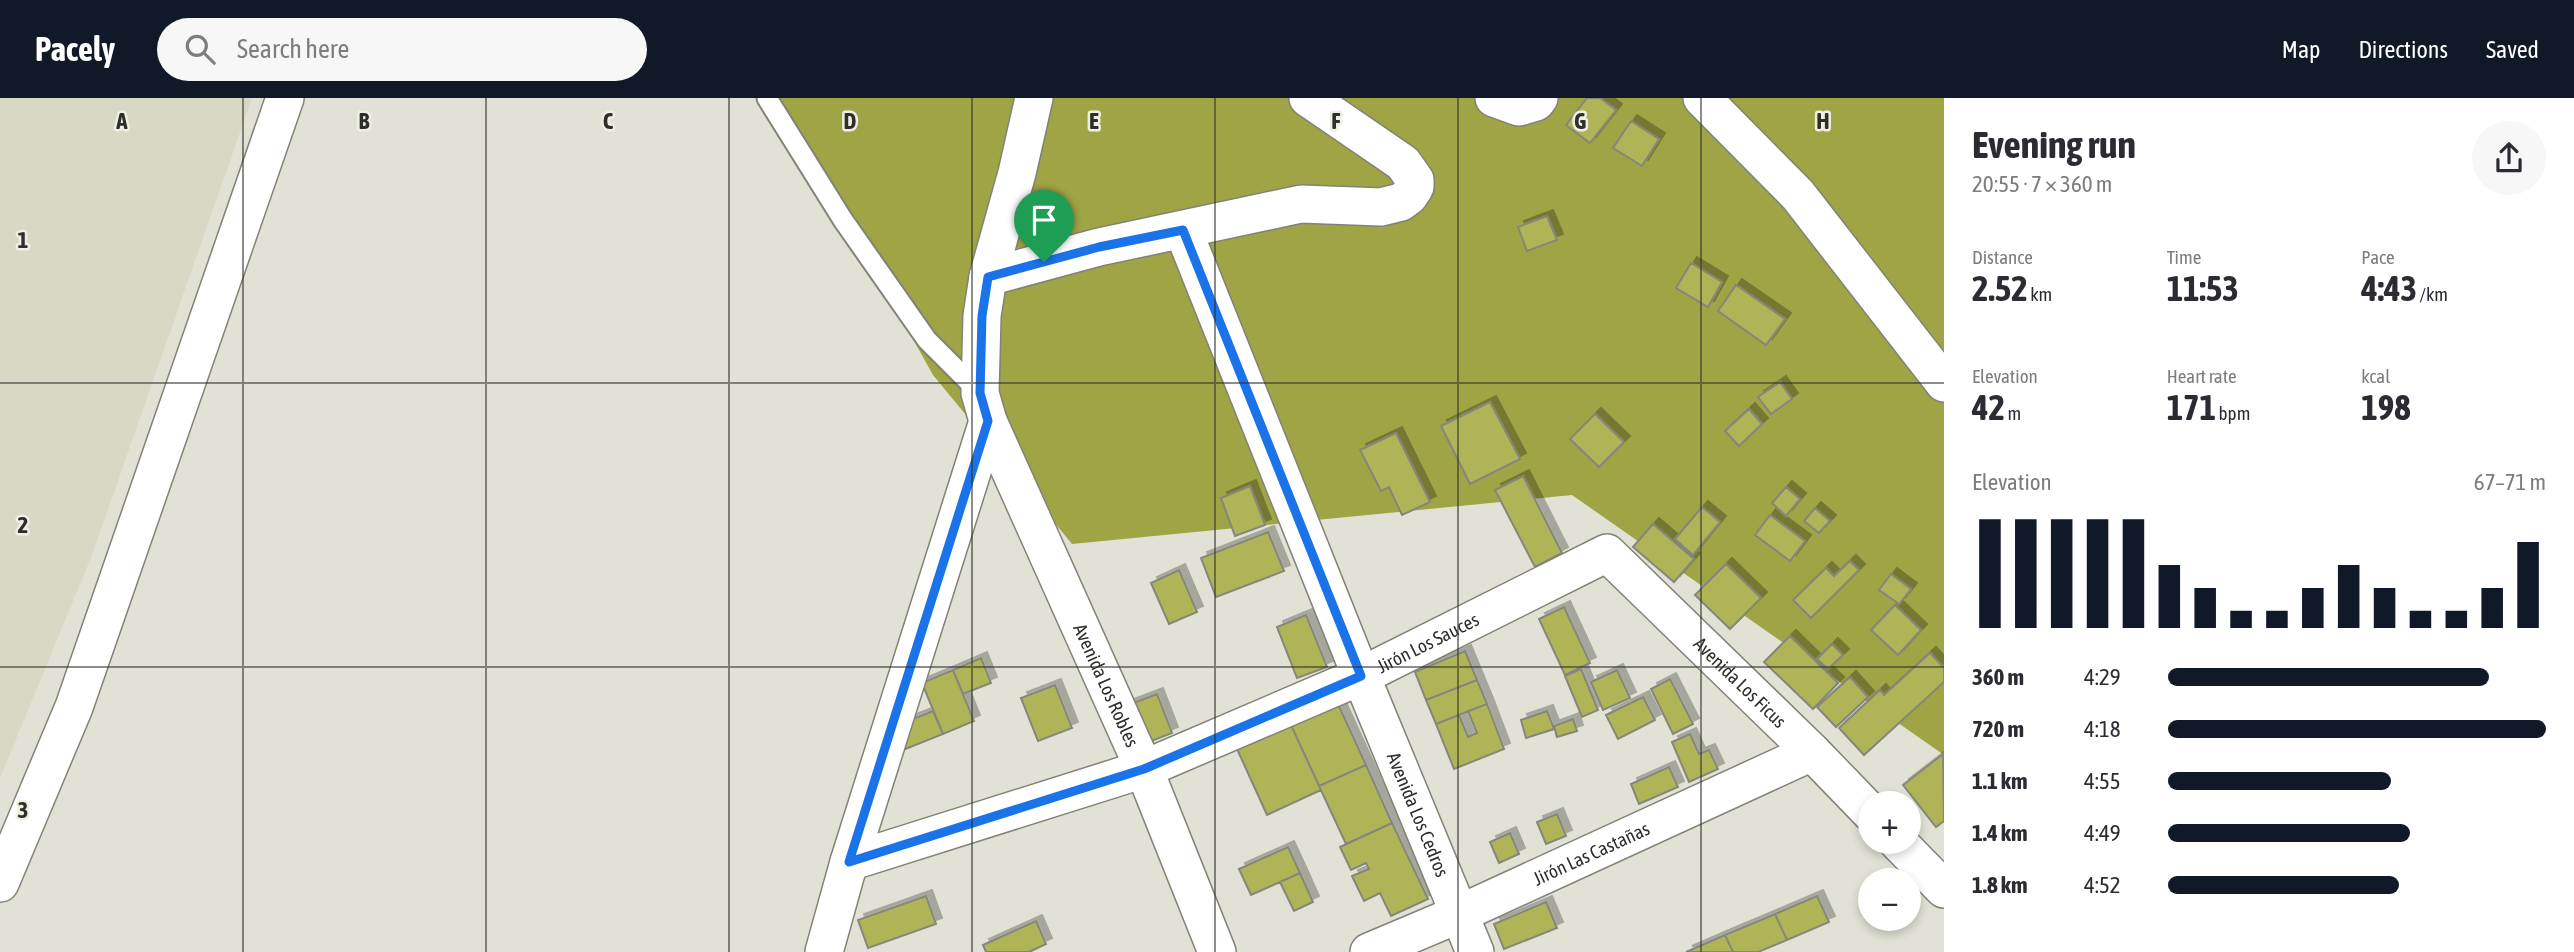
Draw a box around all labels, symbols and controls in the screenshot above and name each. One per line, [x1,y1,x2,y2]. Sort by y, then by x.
search box [157,18,647,81]
text: Pacely [35,30,115,68]
icon: search [181,30,219,68]
text: Search here [237,34,349,64]
text: Map [2282,36,2320,63]
text: Directions [2358,36,2448,63]
text: Saved [2486,36,2539,63]
text: A [115,108,128,134]
text: B [359,108,370,134]
text: C [603,108,614,134]
text: D [844,108,857,134]
text: E [1089,108,1099,134]
text: F [1331,108,1341,134]
text: G [1574,108,1586,134]
text: H [1816,108,1830,134]
button: share [2472,121,2546,195]
text: Evening run [1972,123,2136,166]
text: 20:55 · 7 × 360 m [1972,171,2112,197]
pin [1014,190,1074,262]
icon: arrive [1025,201,1063,239]
text: 1 [18,227,29,253]
text: Distance [1972,246,2033,268]
text: Time [2167,246,2201,268]
text: Pace [2361,246,2395,268]
text: 2.52 [1972,268,2028,308]
text: 11:53 [2167,268,2239,308]
text: 4:43 [2361,268,2417,308]
text: km [2028,283,2052,305]
text: /km [2417,283,2448,305]
text: Elevation [1972,365,2038,387]
text: Heart rate [2167,365,2237,387]
text: kcal [2361,365,2390,387]
text: 42 [1972,387,2005,427]
text: 171 [2167,387,2216,427]
text: 198 [2361,387,2411,427]
text: m [2005,402,2021,424]
text: bpm [2216,402,2250,424]
text: Elevation [1972,469,2052,495]
text: 67–71 m [2474,469,2546,495]
text: 2 [18,512,28,538]
street label: Jirón Los Sauces [1373,608,1482,677]
street label: Avenida Los Robles [1069,620,1144,751]
street label: Avenida Los Ficus [1689,632,1791,732]
text: 360 m [1972,664,2024,690]
text: 4:29 [2084,664,2121,690]
text: 720 m [1972,716,2024,742]
text: 4:18 [2084,716,2121,742]
street label: Avenida Los Cedros [1383,749,1454,880]
text: 1.1 km [1972,768,2028,794]
text: 4:55 [2084,768,2121,794]
map controls [1858,791,1921,931]
button: + [1858,791,1921,854]
text: 3 [18,797,28,823]
street label: Jirón Las Castañas [1529,817,1653,890]
text: 1.4 km [1972,820,2028,846]
text: 4:49 [2084,820,2121,846]
button: − [1858,868,1921,931]
text: 1.8 km [1972,872,2028,898]
text: 4:52 [2084,872,2121,898]

